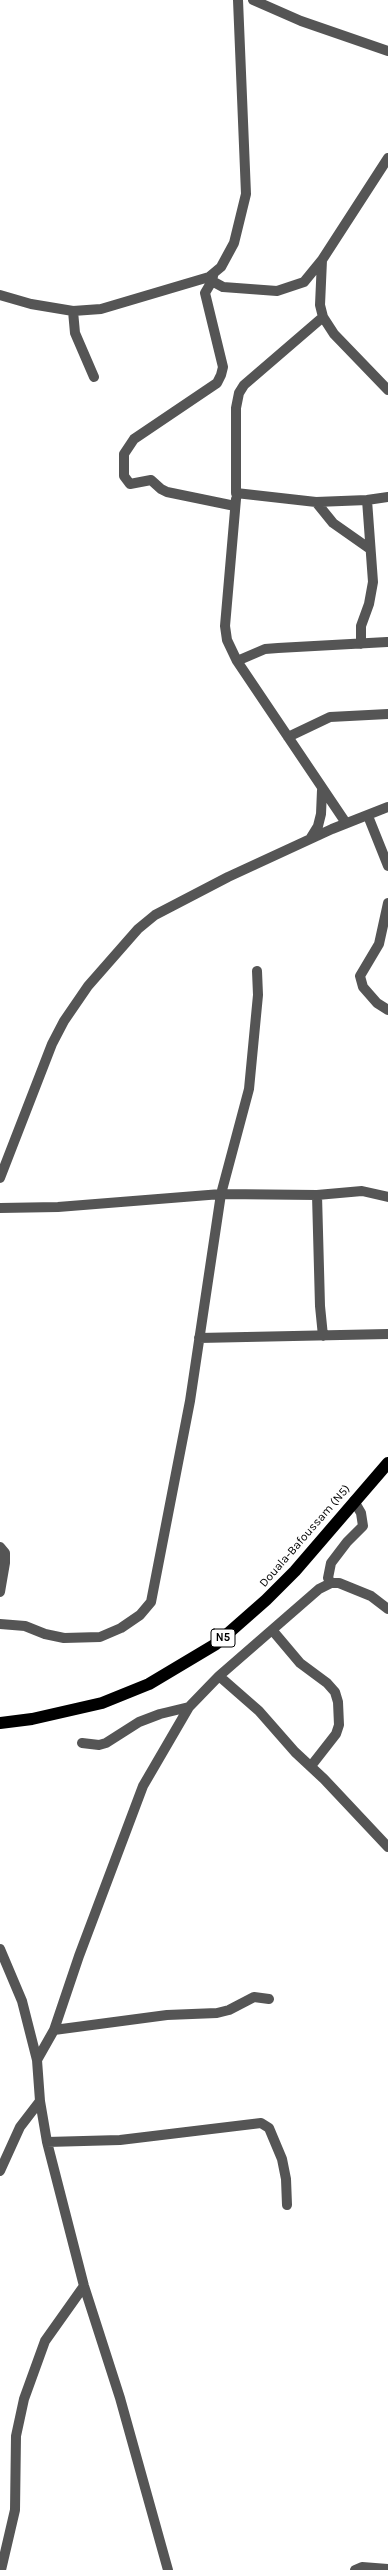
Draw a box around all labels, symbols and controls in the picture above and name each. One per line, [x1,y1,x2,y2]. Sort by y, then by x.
street label: Douala-Bafoussam (N5) [256,1482,354,1590]
road number: N5 [211,1629,235,1647]

